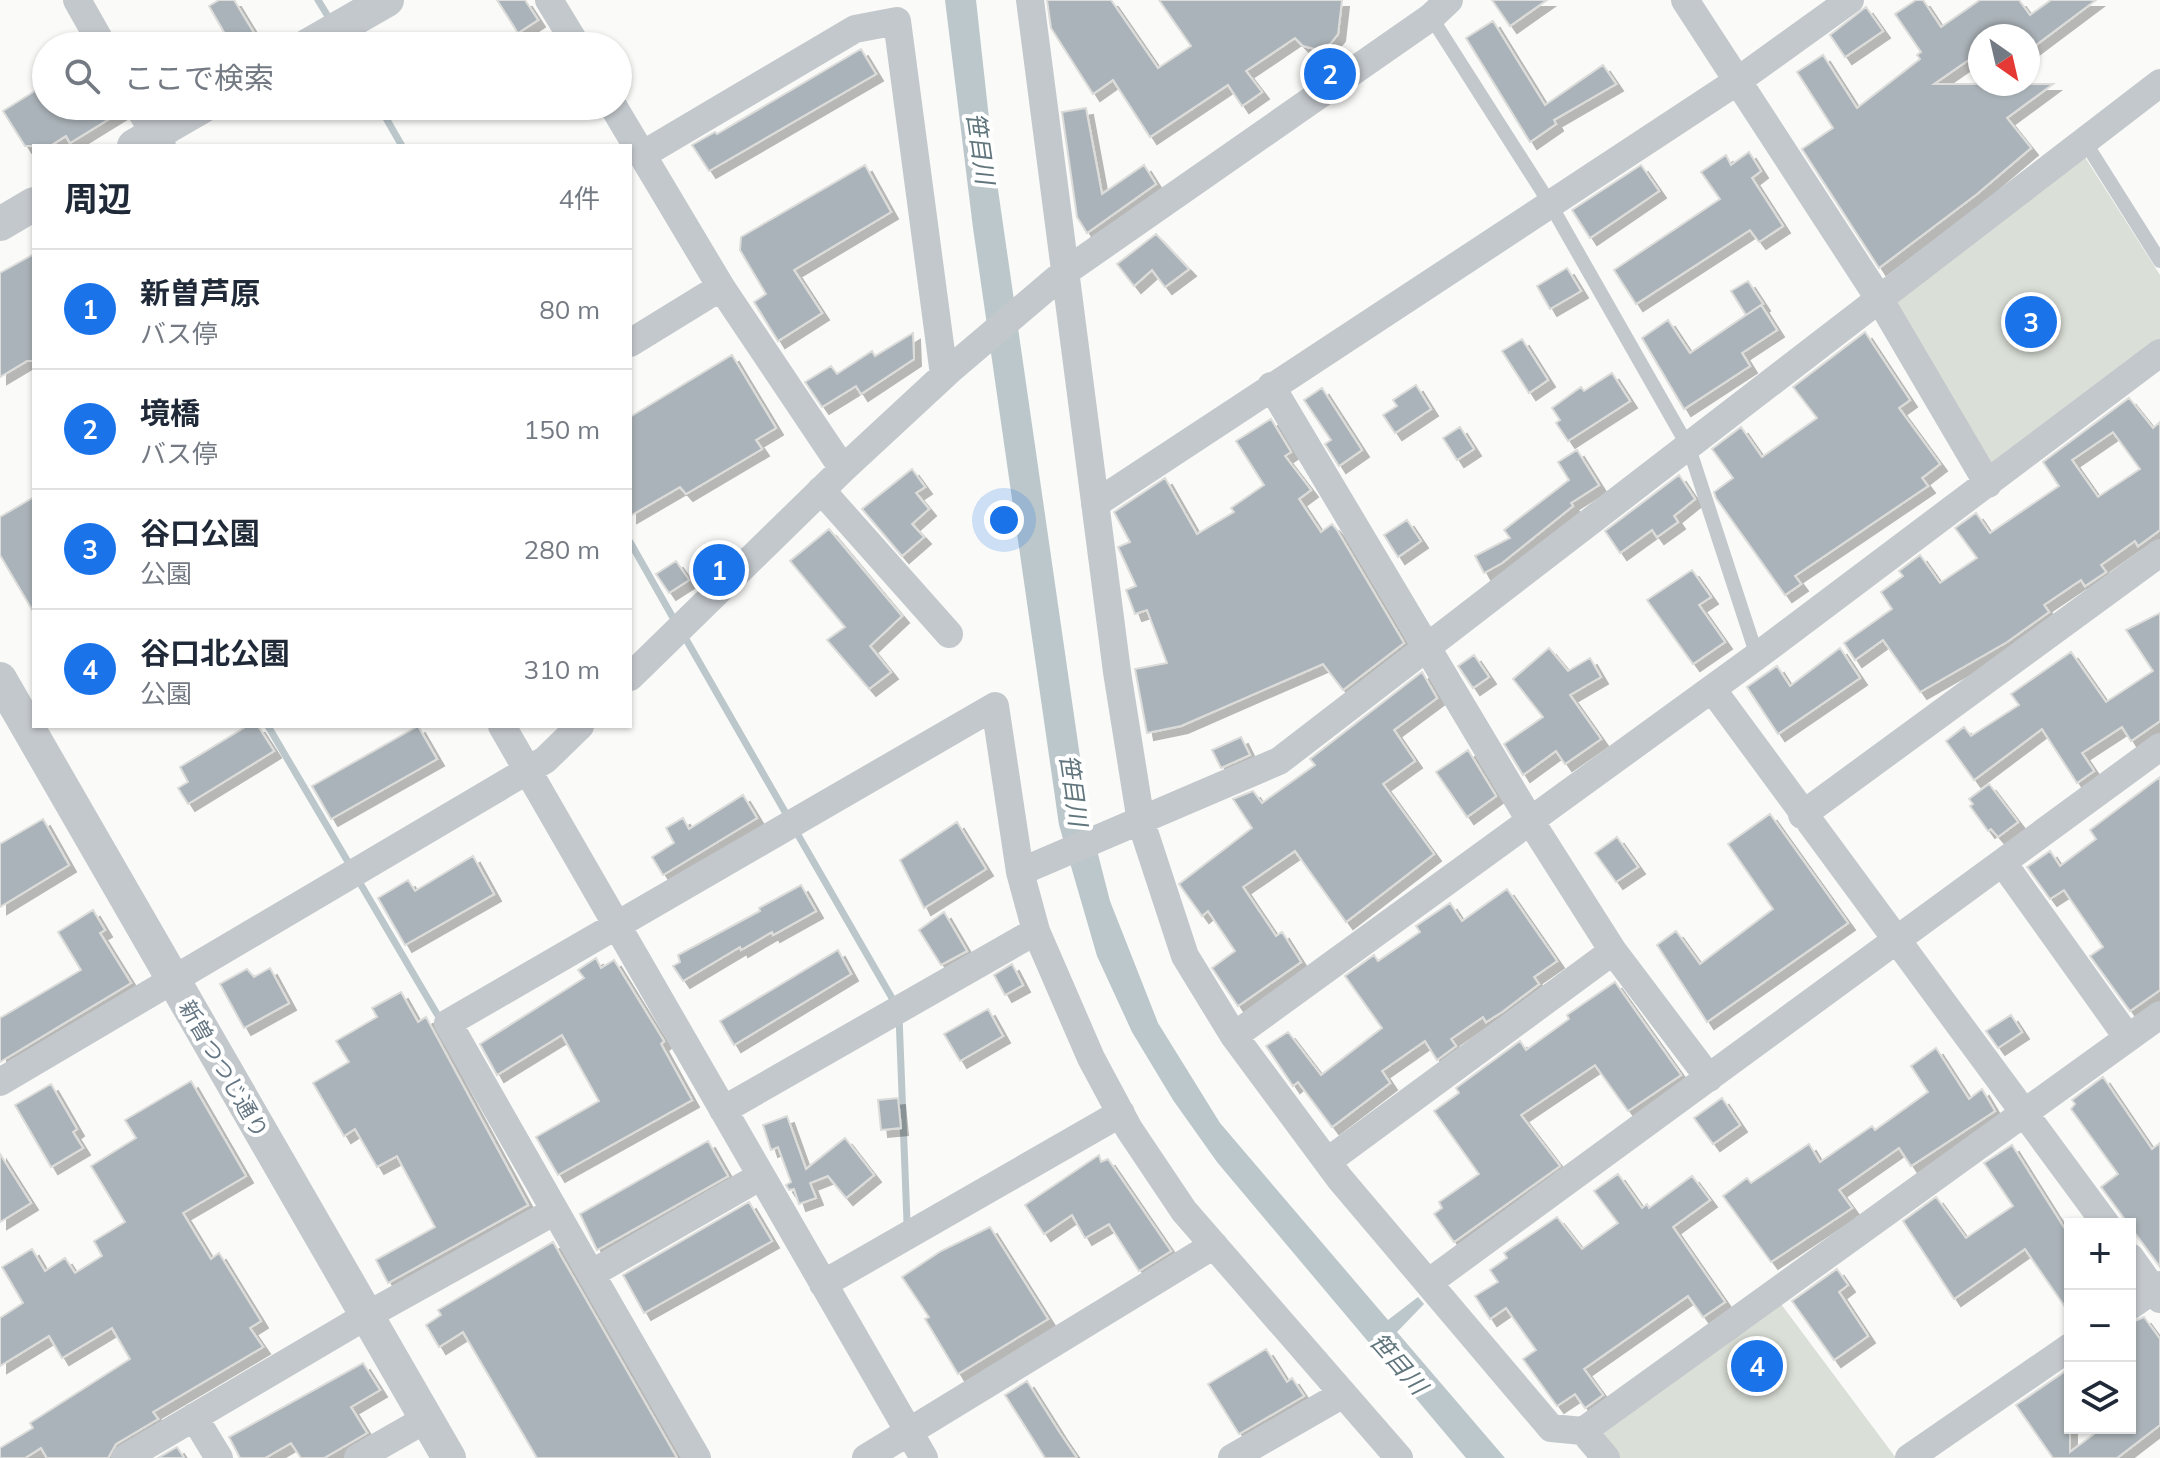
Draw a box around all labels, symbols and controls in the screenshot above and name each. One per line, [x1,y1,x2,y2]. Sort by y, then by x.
north arrow [1968,24,2040,96]
search box [32,32,632,120]
pin: 2 [1304,44,1356,104]
icon: search [60,54,104,98]
text: ここで検索 [124,59,274,97]
water label: 笹目川 [961,110,1001,189]
text: 周辺 [64,177,132,220]
text: 4件 [558,182,600,215]
text: 新曽芦原 [140,274,260,312]
pin: 3 [2005,292,2057,352]
text: 1 [82,293,98,326]
text: 80 m [539,293,600,326]
text: バス停 [140,317,218,350]
text: 境橋 [140,394,200,432]
text: 2 [82,413,98,446]
text: 150 m [524,413,600,446]
text: バス停 [140,437,218,470]
your location [984,500,1024,540]
text: 谷口公園 [140,514,260,552]
text: 3 [82,533,98,566]
text: 280 m [524,533,600,566]
pin: 1 [693,540,745,600]
text: 公園 [140,557,192,590]
text: 谷口北公園 [140,634,290,672]
text: 4 [82,653,98,686]
text: 310 m [524,653,600,686]
text: 公園 [140,677,192,710]
water label: 笹目川 [1054,752,1094,831]
street label: 新曽つつじ通り [173,995,275,1143]
map controls [2064,1218,2136,1434]
button: + [2064,1218,2136,1290]
button: − [2064,1290,2136,1362]
water label: 笹目川 [1364,1326,1436,1402]
pin: 4 [1731,1336,1783,1396]
button: layers [2064,1362,2136,1434]

